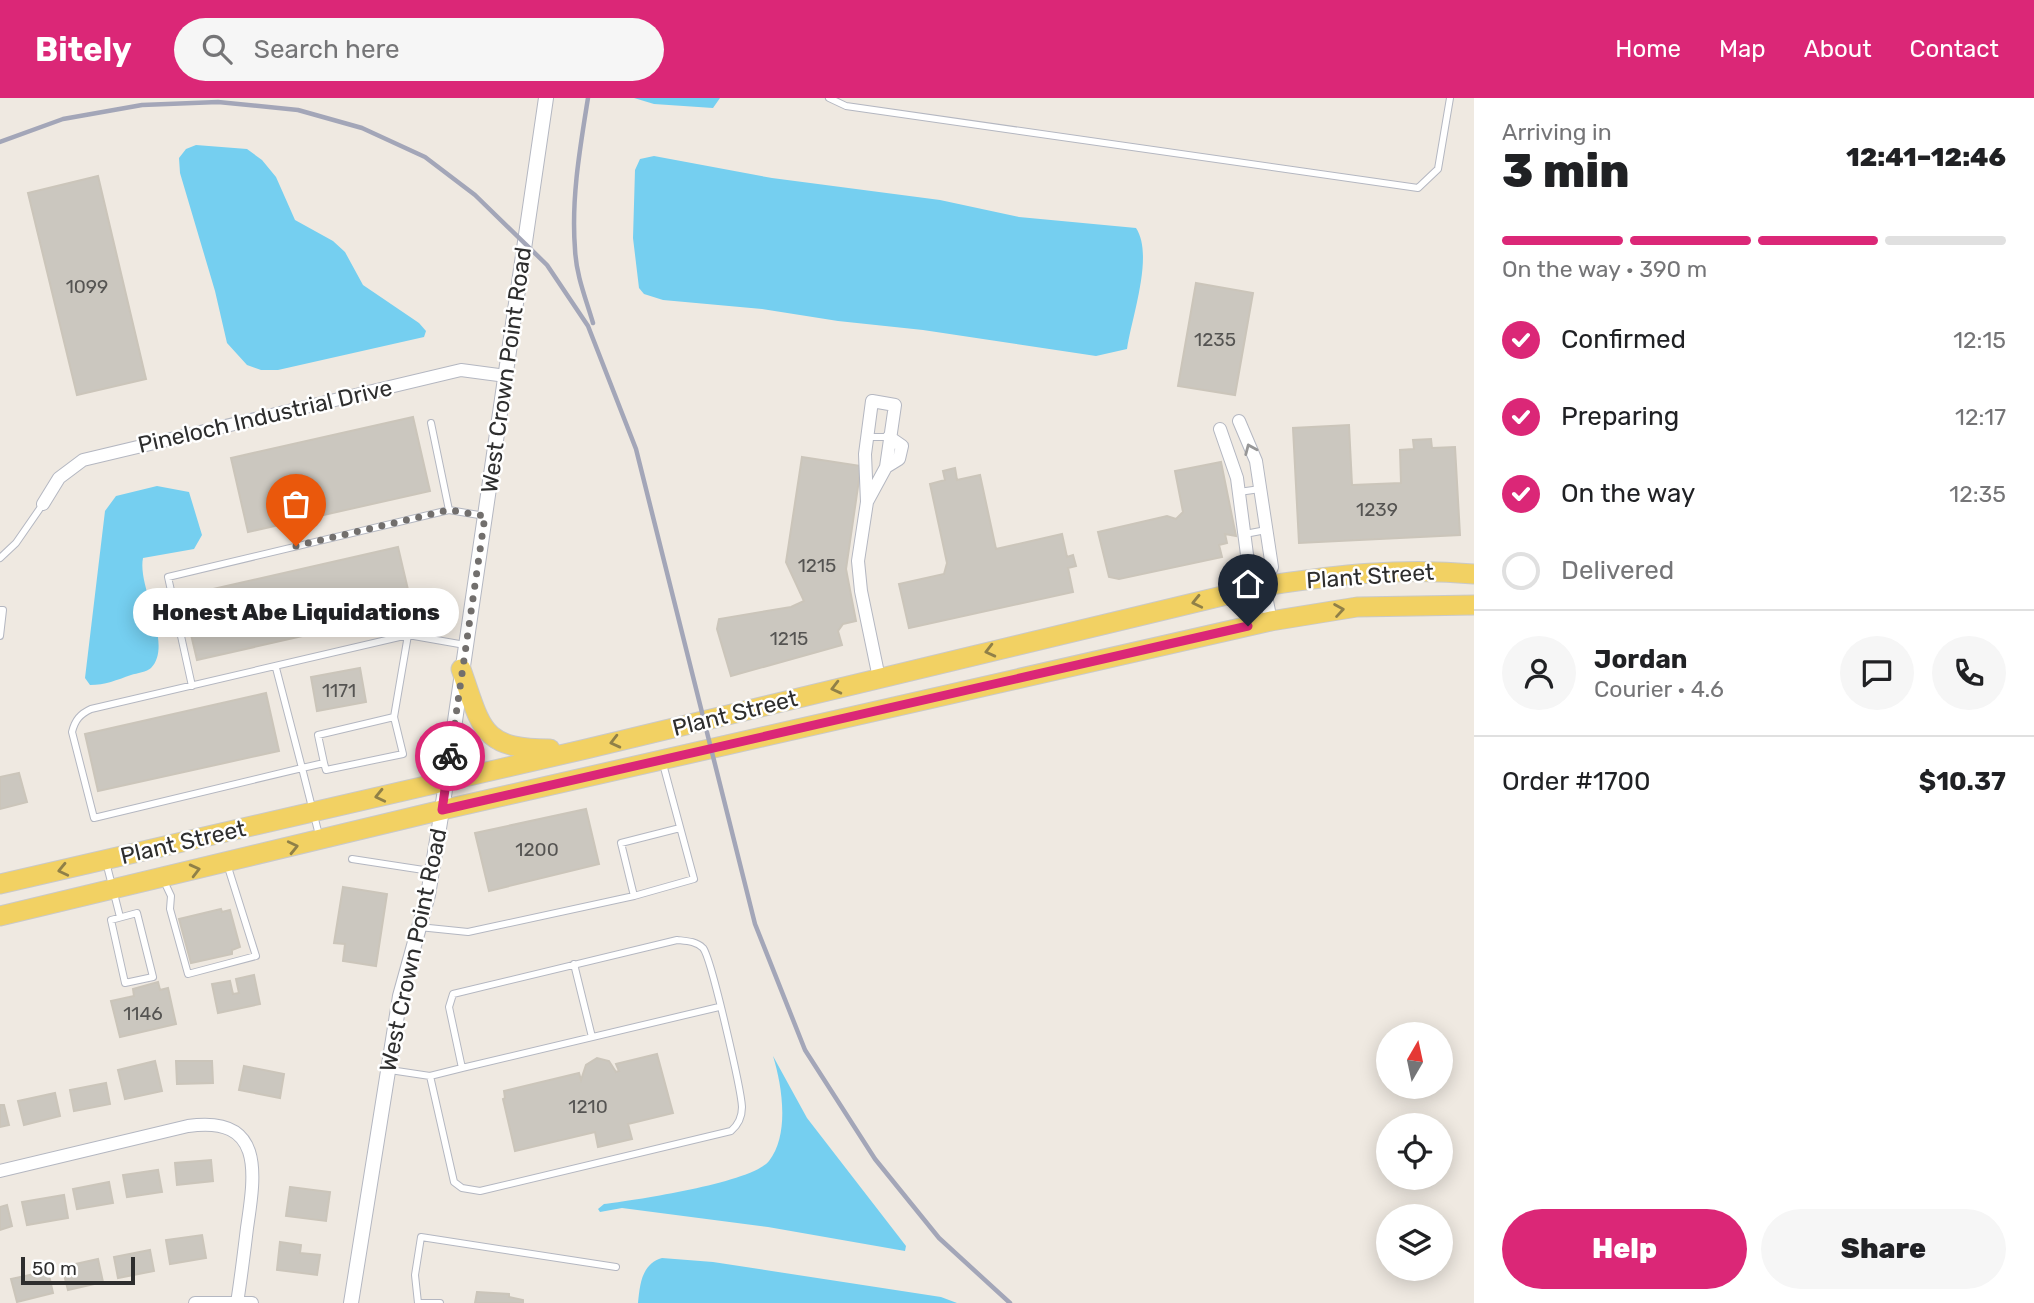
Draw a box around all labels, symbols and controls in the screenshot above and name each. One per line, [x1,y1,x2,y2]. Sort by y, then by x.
search box [174,18,664,81]
text: Bitely [35,30,132,69]
icon: search [198,30,236,68]
text: Search here [254,34,400,65]
text: Home [1615,35,1681,63]
text: Map [1719,35,1766,63]
text: About [1804,35,1872,63]
text: Contact [1910,35,1999,63]
text: Arriving in [1502,118,1612,146]
text: 12:41–12:46 [1846,142,2006,173]
text: 3 min [1502,144,1630,199]
street label: West Crown Point Road [475,245,537,495]
text: On the way · 390 m [1502,255,1707,283]
house number: 1099 [66,275,108,298]
icon: check [1502,321,1540,359]
text: Confirmed [1561,324,1686,355]
text: 12:15 [1953,326,2006,354]
house number: 1235 [1194,328,1236,351]
street label: Pineloch Industrial Drive [135,373,395,459]
icon: check [1502,398,1540,436]
text: Preparing [1561,401,1679,432]
text: 12:17 [1955,403,2006,431]
one-way arrow [1244,443,1258,456]
pin [266,474,326,546]
icon: check [1502,475,1540,513]
text: On the way [1561,478,1695,509]
text: 12:35 [1949,480,2006,508]
icon: bag [277,485,315,523]
house number: 1239 [1356,498,1398,521]
house number: 1215 [798,554,836,577]
pin [1218,554,1278,626]
text: Delivered [1561,555,1674,586]
street label: Plant Street [1305,558,1435,594]
icon: home [1229,565,1267,603]
callout: Honest Abe Liquidations [133,588,459,637]
one-way arrow [1191,593,1203,608]
text: Honest Abe Liquidations [152,598,440,626]
one-way arrow [1333,603,1345,618]
house number: 1215 [770,627,808,650]
button: person [1502,636,1576,710]
button: chat [1840,636,1914,710]
button: phone [1932,636,2006,710]
one-way arrow [984,642,996,657]
text: Jordan [1594,644,1687,675]
text: Courier · 4.6 [1594,675,1724,703]
house number: 1171 [322,679,356,702]
one-way arrow [830,680,842,694]
street label: Plant Street [670,684,800,742]
courier [415,721,485,791]
one-way arrow [609,734,621,748]
icon: bike [431,737,469,775]
text: Order #1700 [1502,766,1651,797]
text: $10.37 [1919,766,2006,797]
one-way arrow [374,788,386,802]
street label: Plant Street [118,814,248,870]
street label: West Crown Point Road [374,826,452,1074]
house number: 1200 [515,838,559,861]
one-way arrow [287,840,299,855]
one-way arrow [57,862,69,876]
one-way arrow [189,864,201,878]
house number: 1146 [123,1002,163,1025]
north arrow [1376,1022,1452,1099]
map controls [1376,1022,1453,1281]
house number: 1210 [568,1095,608,1118]
button: locate [1376,1113,1453,1190]
button: layers [1376,1204,1453,1281]
button: Help [1502,1209,1747,1289]
button: Share [1761,1209,2006,1289]
scale bar [21,1254,135,1286]
text: 50 m [32,1257,77,1280]

